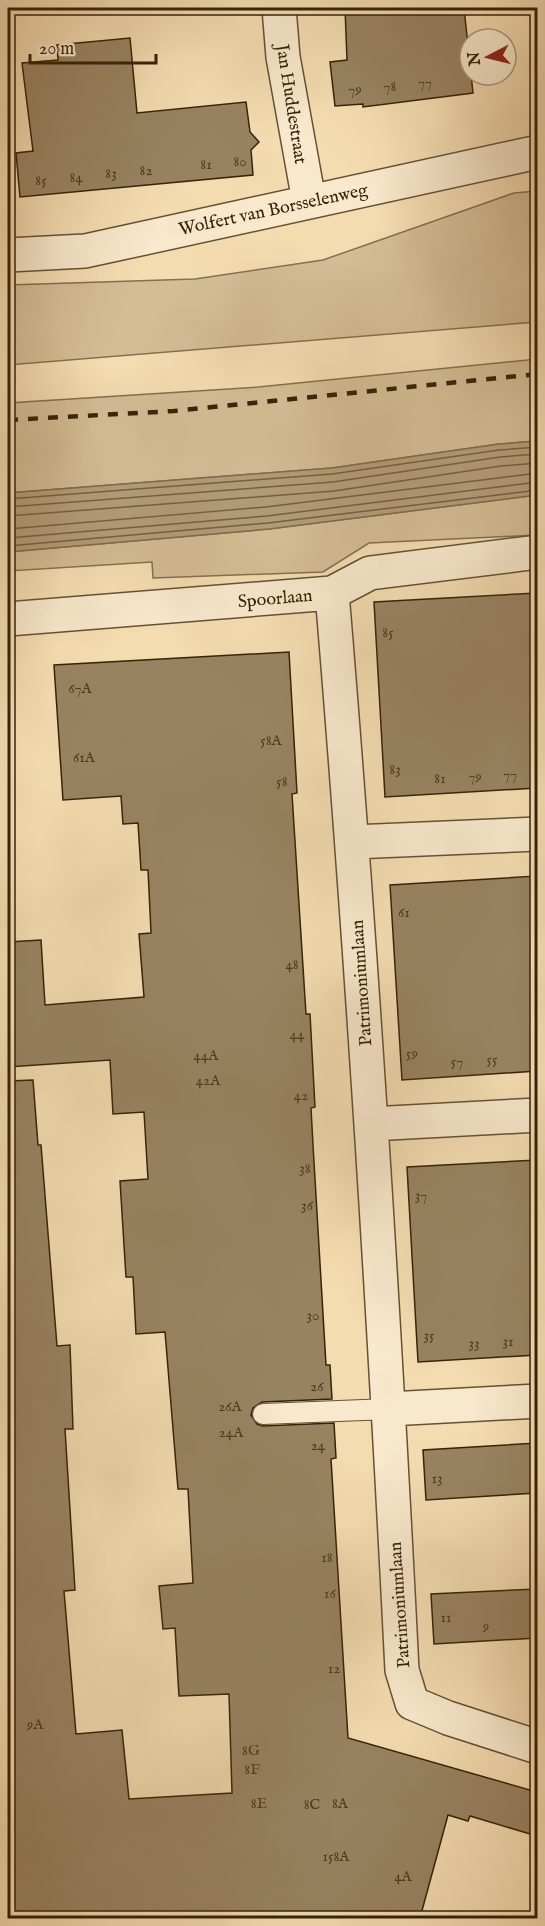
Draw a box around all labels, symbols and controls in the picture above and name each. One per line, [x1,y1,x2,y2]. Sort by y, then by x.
scale bar [30,27,156,65]
north arrow [458,27,518,87]
text: 20 m [39,38,74,61]
street label: Jan Huddestraat [269,41,311,166]
text: N [464,50,486,68]
house number: 77 [418,73,432,92]
house number: 78 [384,77,397,96]
house number: 79 [348,80,362,99]
house number: 80 [233,152,247,171]
house number: 81 [200,155,212,174]
house number: 82 [140,161,152,180]
house number: 83 [105,164,117,183]
house number: 84 [69,168,83,187]
house number: 85 [35,171,47,190]
street label: Wolfert van Borsselenweg [177,179,370,242]
street label: Spoorlaan [237,585,314,614]
house number: 85 [382,623,394,642]
house number: 67A [68,679,93,698]
house number: 58A [260,731,283,750]
house number: 61A [73,748,96,767]
house number: 83 [389,760,401,779]
house number: 77 [503,765,517,784]
house number: 79 [468,767,482,786]
house number: 81 [434,769,446,788]
house number: 58 [276,772,288,791]
house number: 61 [398,903,410,922]
street label: Patrimoniumlaan [347,918,378,1047]
house number: 48 [285,955,299,974]
house number: 44 [290,1025,305,1044]
house number: 59 [406,1044,418,1063]
house number: 44A [194,1046,219,1065]
house number: 55 [487,1050,498,1069]
house number: 57 [451,1052,463,1071]
house number: 42A [196,1071,221,1090]
house number: 42 [294,1086,308,1105]
house number: 38 [299,1159,311,1178]
house number: 37 [415,1186,427,1205]
house number: 36 [301,1196,314,1215]
house number: 30 [307,1306,319,1325]
house number: 35 [423,1326,435,1345]
house number: 31 [502,1332,514,1351]
house number: 33 [468,1334,480,1353]
house number: 26 [310,1377,324,1396]
house number: 26A [218,1397,243,1416]
house number: 24A [219,1423,244,1442]
house number: 24 [311,1436,326,1455]
house number: 13 [431,1469,443,1488]
street label: Patrimoniumlaan [385,1540,416,1669]
house number: 18 [321,1548,333,1567]
house number: 16 [324,1584,337,1603]
house number: 11 [440,1608,452,1627]
house number: 9 [482,1617,489,1636]
house number: 12 [328,1659,340,1678]
house number: 9A [26,1715,44,1734]
house number: 8G [242,1741,260,1760]
house number: 8F [244,1760,260,1779]
house number: 8E [251,1794,267,1813]
house number: 8A [332,1794,349,1813]
house number: 8C [304,1795,321,1814]
house number: 158A [322,1847,350,1866]
house number: 4A [394,1867,413,1886]

